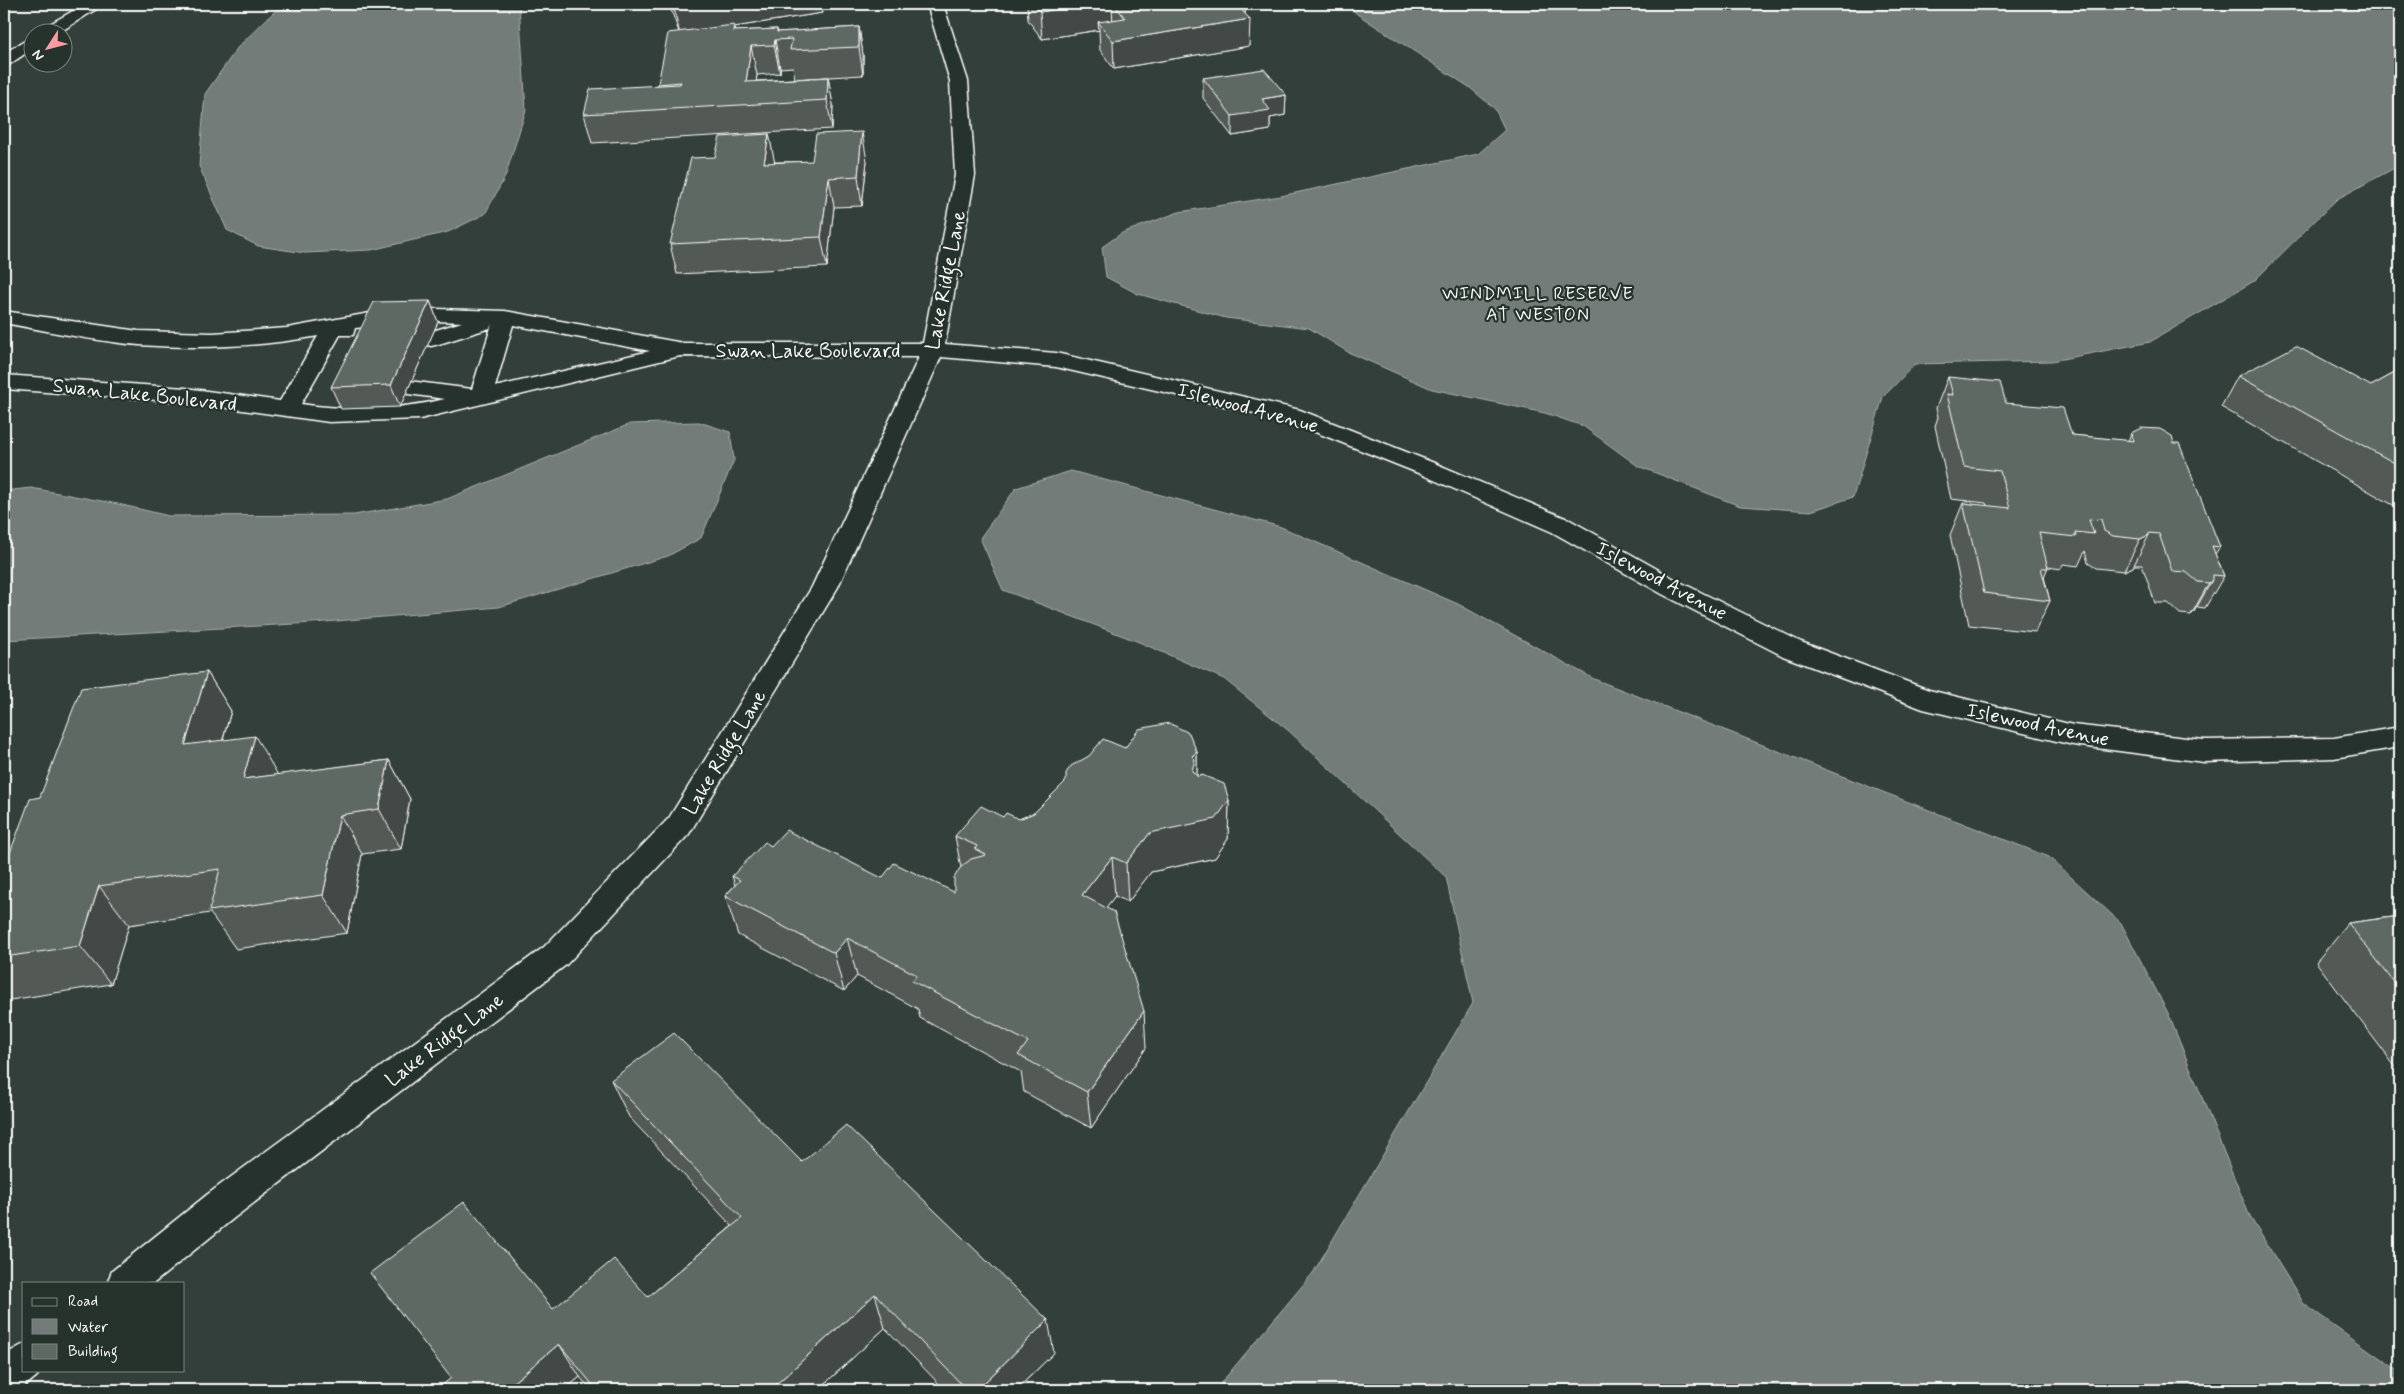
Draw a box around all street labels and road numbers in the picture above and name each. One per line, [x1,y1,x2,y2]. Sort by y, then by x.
street label: Lake Ridge Lane [920,208,975,353]
street label: Swan Lake Boulevard [716,338,900,365]
street label: Swan Lake Boulevard [51,372,238,419]
street label: Islewood Avenue [1174,377,1321,440]
street label: Islewood Avenue [1591,535,1732,627]
street label: Lake Ridge Lane [677,685,775,821]
street label: Islewood Avenue [1964,697,2111,754]
street label: Lake Ridge Lane [380,987,511,1095]

